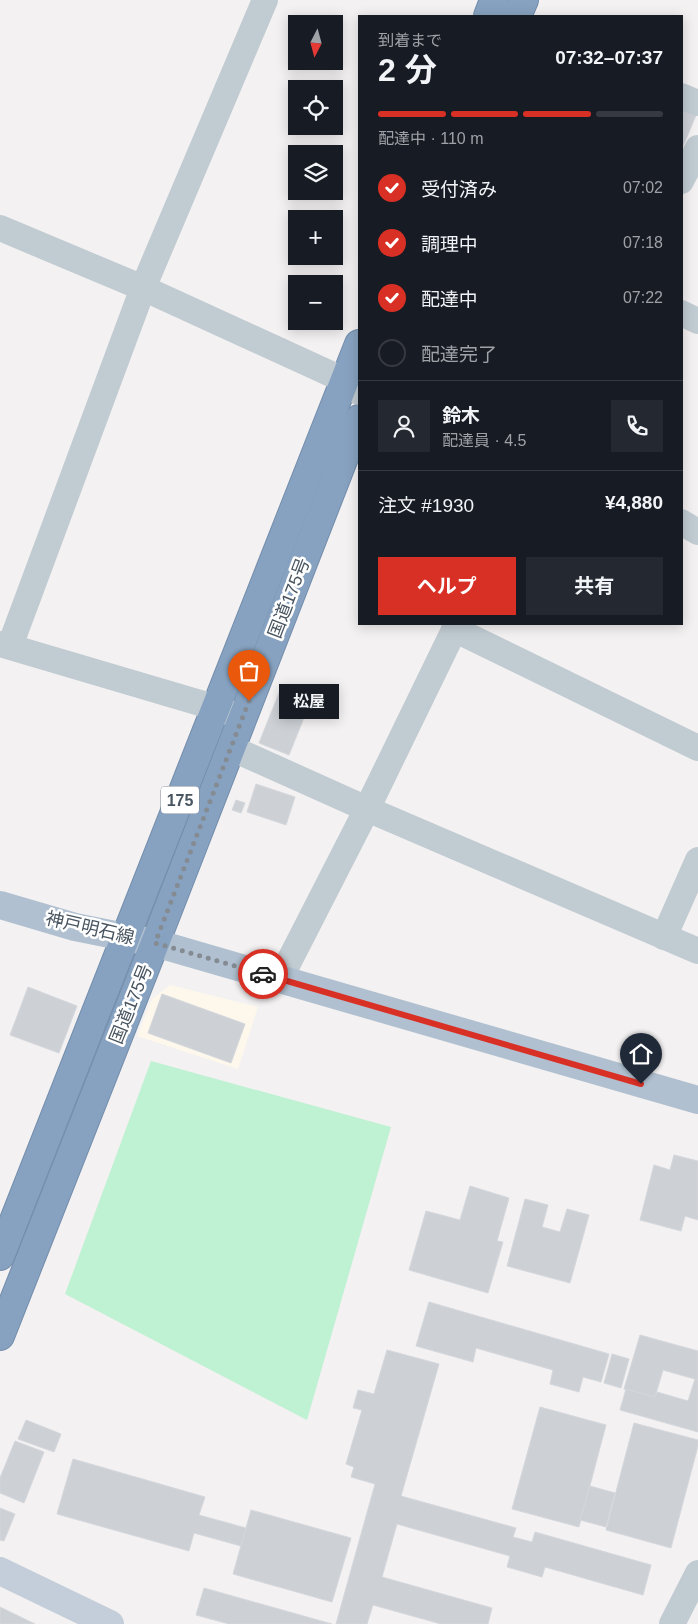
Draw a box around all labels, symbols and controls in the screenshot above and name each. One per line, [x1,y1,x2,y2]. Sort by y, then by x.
north arrow [288,15,342,70]
map controls [288,15,343,330]
text: 到着まで [378,32,442,49]
text: 07:32–07:37 [555,47,663,68]
text: 2 分 [378,52,437,88]
button: locate [288,80,343,135]
text: 配達中 · 110 m [378,130,484,147]
button: layers [288,145,343,200]
icon: check [378,174,406,202]
text: 受付済み [421,179,497,200]
text: 07:02 [623,179,663,196]
button: + [288,210,343,265]
icon: check [378,229,406,257]
text: 調理中 [421,234,478,255]
text: 07:18 [623,234,663,251]
button: − [288,275,343,330]
icon: check [378,284,406,312]
text: 配達中 [421,289,478,310]
text: 07:22 [623,289,663,306]
text: 配達完了 [421,344,497,365]
button: person [378,400,430,452]
button: phone [611,400,663,452]
text: 鈴木 [442,405,480,426]
text: 配達員 · 4.5 [442,432,526,449]
text: ¥4,880 [605,492,663,513]
text: 注文 #1930 [378,495,474,516]
street label: 国道175号 [265,555,313,641]
button: ヘルプ [378,557,516,615]
button: 共有 [526,557,663,615]
pin [228,650,270,701]
icon: bag [235,657,263,685]
callout: 松屋 [279,684,339,718]
text: 松屋 [293,693,325,710]
road number: 175 [161,786,199,814]
street label: 神戸明石線 [44,908,136,948]
courier [238,949,288,999]
icon: car [249,960,277,988]
street label: 国道175号 [106,961,156,1047]
pin [620,1033,662,1084]
icon: home [627,1040,655,1068]

